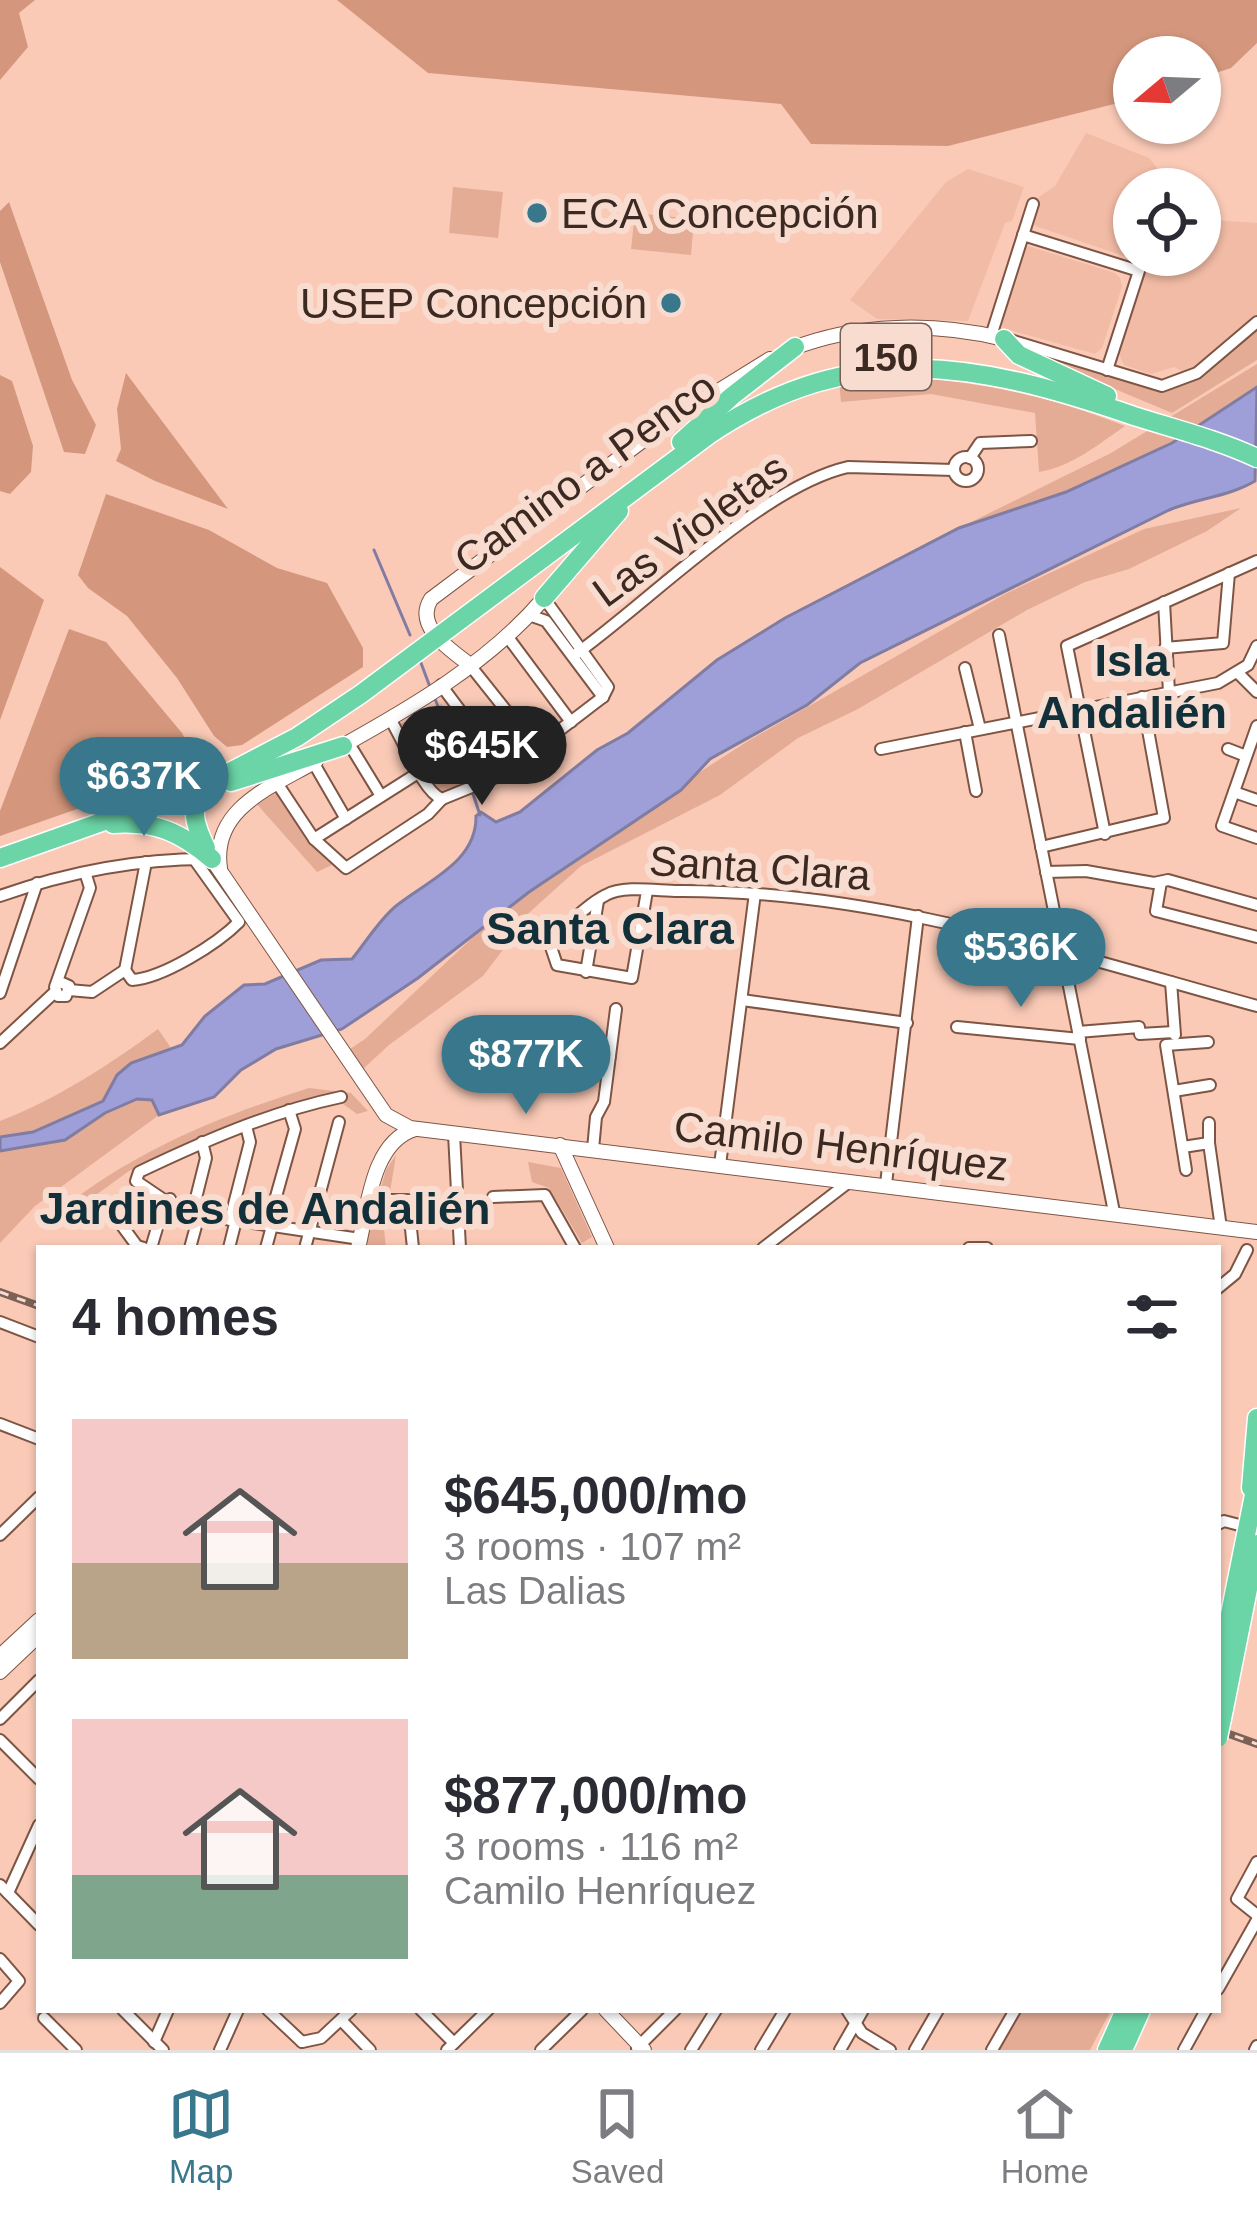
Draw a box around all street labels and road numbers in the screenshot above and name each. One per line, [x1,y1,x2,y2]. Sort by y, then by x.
road number: 150 [841,324,931,390]
street label: Camino a Penco [446,363,724,583]
street label: Las Violetas [584,444,796,616]
street label: Santa Clara [648,837,873,899]
street label: Camilo Henríquez [671,1102,1011,1190]

